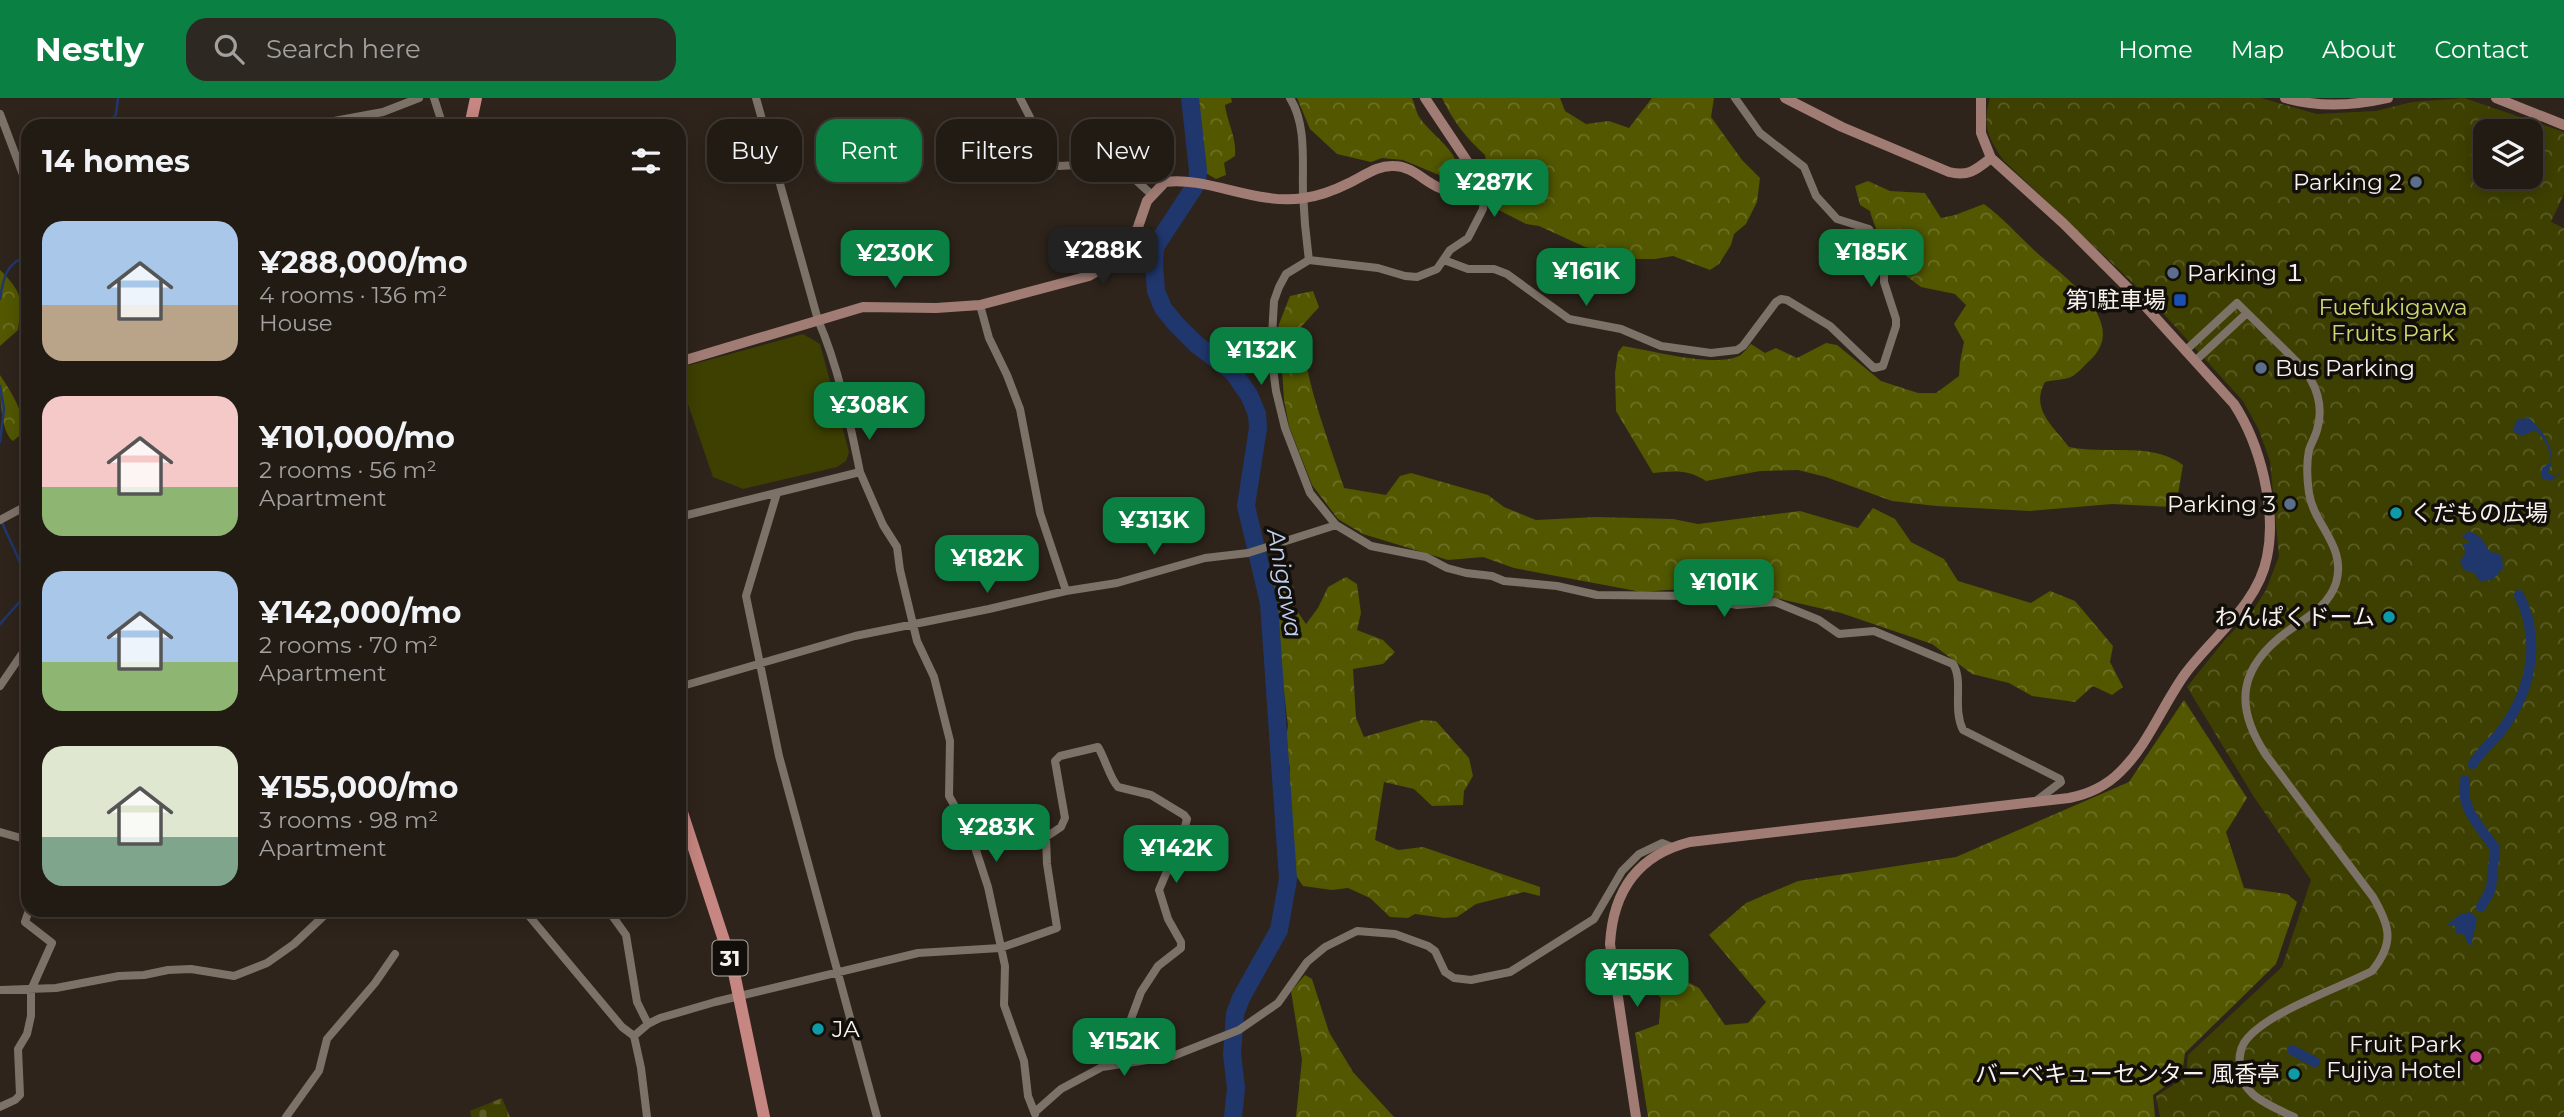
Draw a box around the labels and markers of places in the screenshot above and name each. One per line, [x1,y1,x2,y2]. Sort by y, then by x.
pin: ¥287K [1445,159,1543,219]
place label: Parking 2 [2293,168,2402,196]
marker: Parking 2 [2408,174,2424,190]
pin: ¥288K [1054,228,1152,287]
pin: ¥230K [846,230,944,290]
pin: ¥185K [1822,230,1920,289]
pin: ¥161K [1537,248,1635,308]
place label: Parking １ [2187,259,2306,287]
marker: Parking １ [2165,265,2181,281]
place label: 第1駐車場 [2066,286,2166,314]
marker: 第1駐車場 [2172,292,2188,308]
pin: ¥132K [1212,328,1310,387]
place label: Bus Parking [2275,354,2415,382]
marker: Bus Parking [2253,360,2269,376]
pin: ¥308K [820,382,918,442]
place label: Parking 3 [2167,490,2276,518]
marker: Parking 3 [2282,496,2298,512]
pin: ¥313K [1105,498,1203,557]
place label: くだもの広場 [2410,499,2548,527]
marker: くだもの広場 [2388,505,2404,521]
pin: ¥182K [938,536,1036,595]
pin: ¥101K [1675,560,1773,619]
place label: わんぱくドーム [2215,603,2375,631]
marker: わんぱくドーム [2381,609,2397,625]
pin: ¥283K [947,804,1045,864]
pin: ¥142K [1127,826,1225,885]
pin: ¥155K [1588,950,1686,1009]
place label: JA [831,1015,860,1043]
pin: ¥152K [1075,1018,1173,1078]
marker: JA [810,1021,826,1037]
place label: Fruit Park Fujiya Hotel [2326,1030,2462,1084]
marker: Fruit Park Fujiya Hotel [2468,1049,2484,1065]
place label: バーベキューセンター 風香亭 [1975,1060,2280,1088]
marker: バーベキューセンター 風香亭 [2286,1066,2302,1082]

